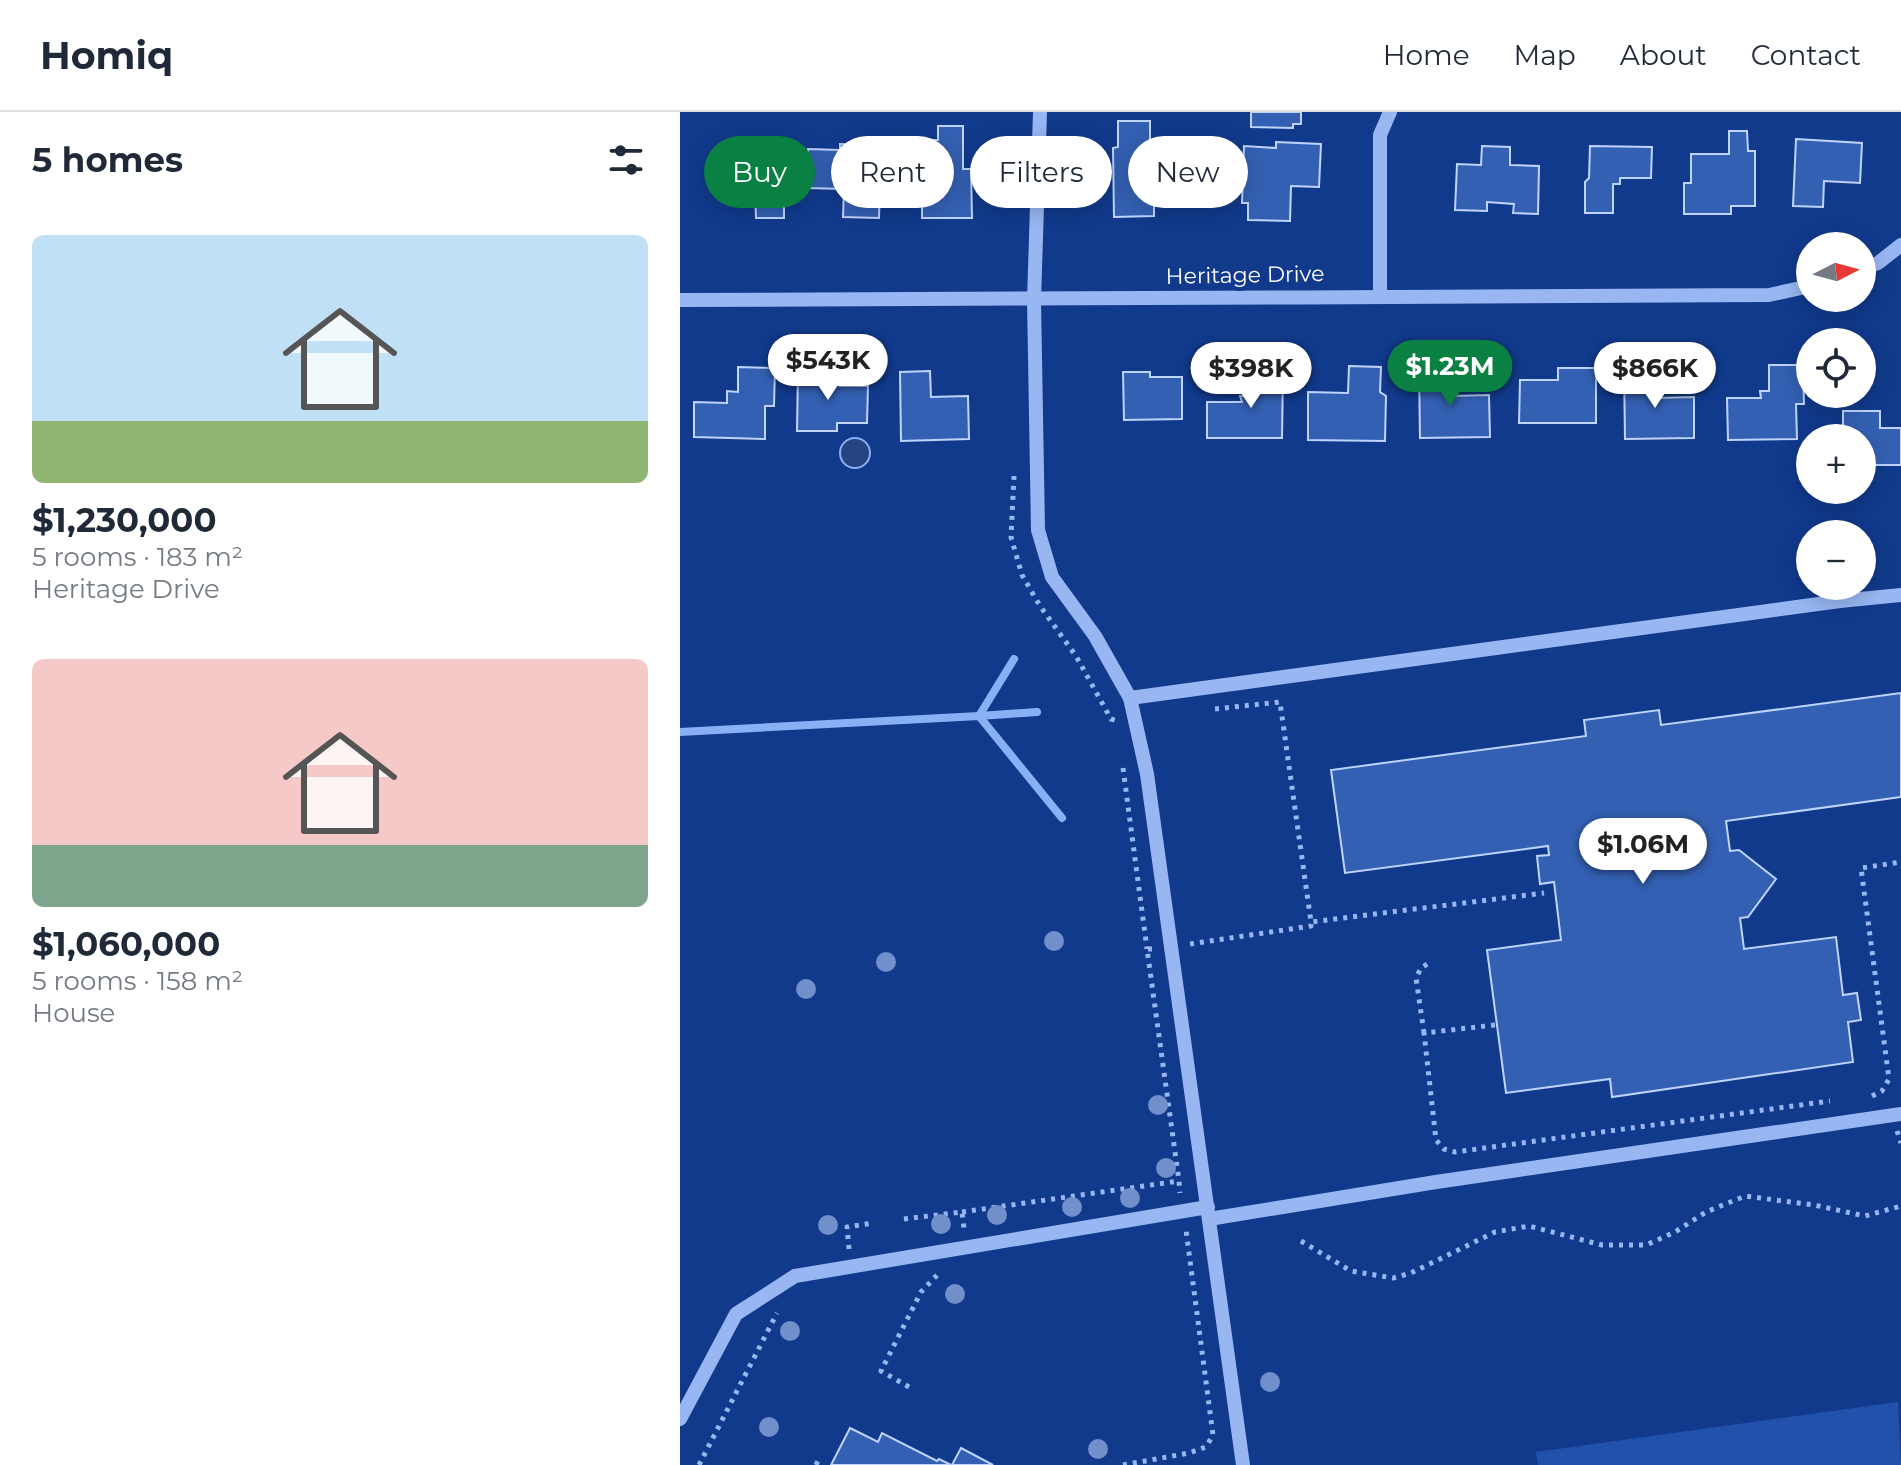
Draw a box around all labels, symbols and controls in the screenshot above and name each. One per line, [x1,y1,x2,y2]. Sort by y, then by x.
text: Homiq [40,32,173,79]
text: Home [1383,38,1470,72]
text: Map [1514,38,1576,72]
text: About [1620,38,1707,72]
text: Contact [1751,38,1861,72]
chip: Buy [704,136,815,208]
chip: Rent [831,136,954,208]
chip: Filters [970,136,1112,208]
chip: New [1128,136,1248,208]
icon: filters [604,138,648,182]
text: 5 homes [32,139,183,181]
north arrow [1796,232,1876,312]
map controls [1796,232,1876,600]
street label: Heritage Drive [1165,260,1325,290]
icon: home [268,287,412,431]
button: locate [1796,328,1876,408]
pin: $543K [772,334,884,402]
pin: $1.23M [1385,340,1515,408]
pin: $398K [1195,342,1307,410]
pin: $866K [1599,342,1711,410]
text: $543K [786,344,870,376]
text: $1.23M [1405,350,1495,382]
text: $398K [1209,352,1293,384]
text: $866K [1612,352,1698,384]
button: + [1796,424,1876,504]
text: $1,230,000 [32,499,216,541]
button: − [1796,520,1876,600]
text: 5 rooms · 183 m² [32,541,243,573]
text: Heritage Drive [32,573,220,605]
icon: home [268,711,412,855]
pin: $1.06M [1578,818,1708,886]
text: $1.06M [1597,828,1689,860]
text: $1,060,000 [32,923,220,965]
text: 5 rooms · 158 m² [32,965,243,997]
text: House [32,997,115,1029]

